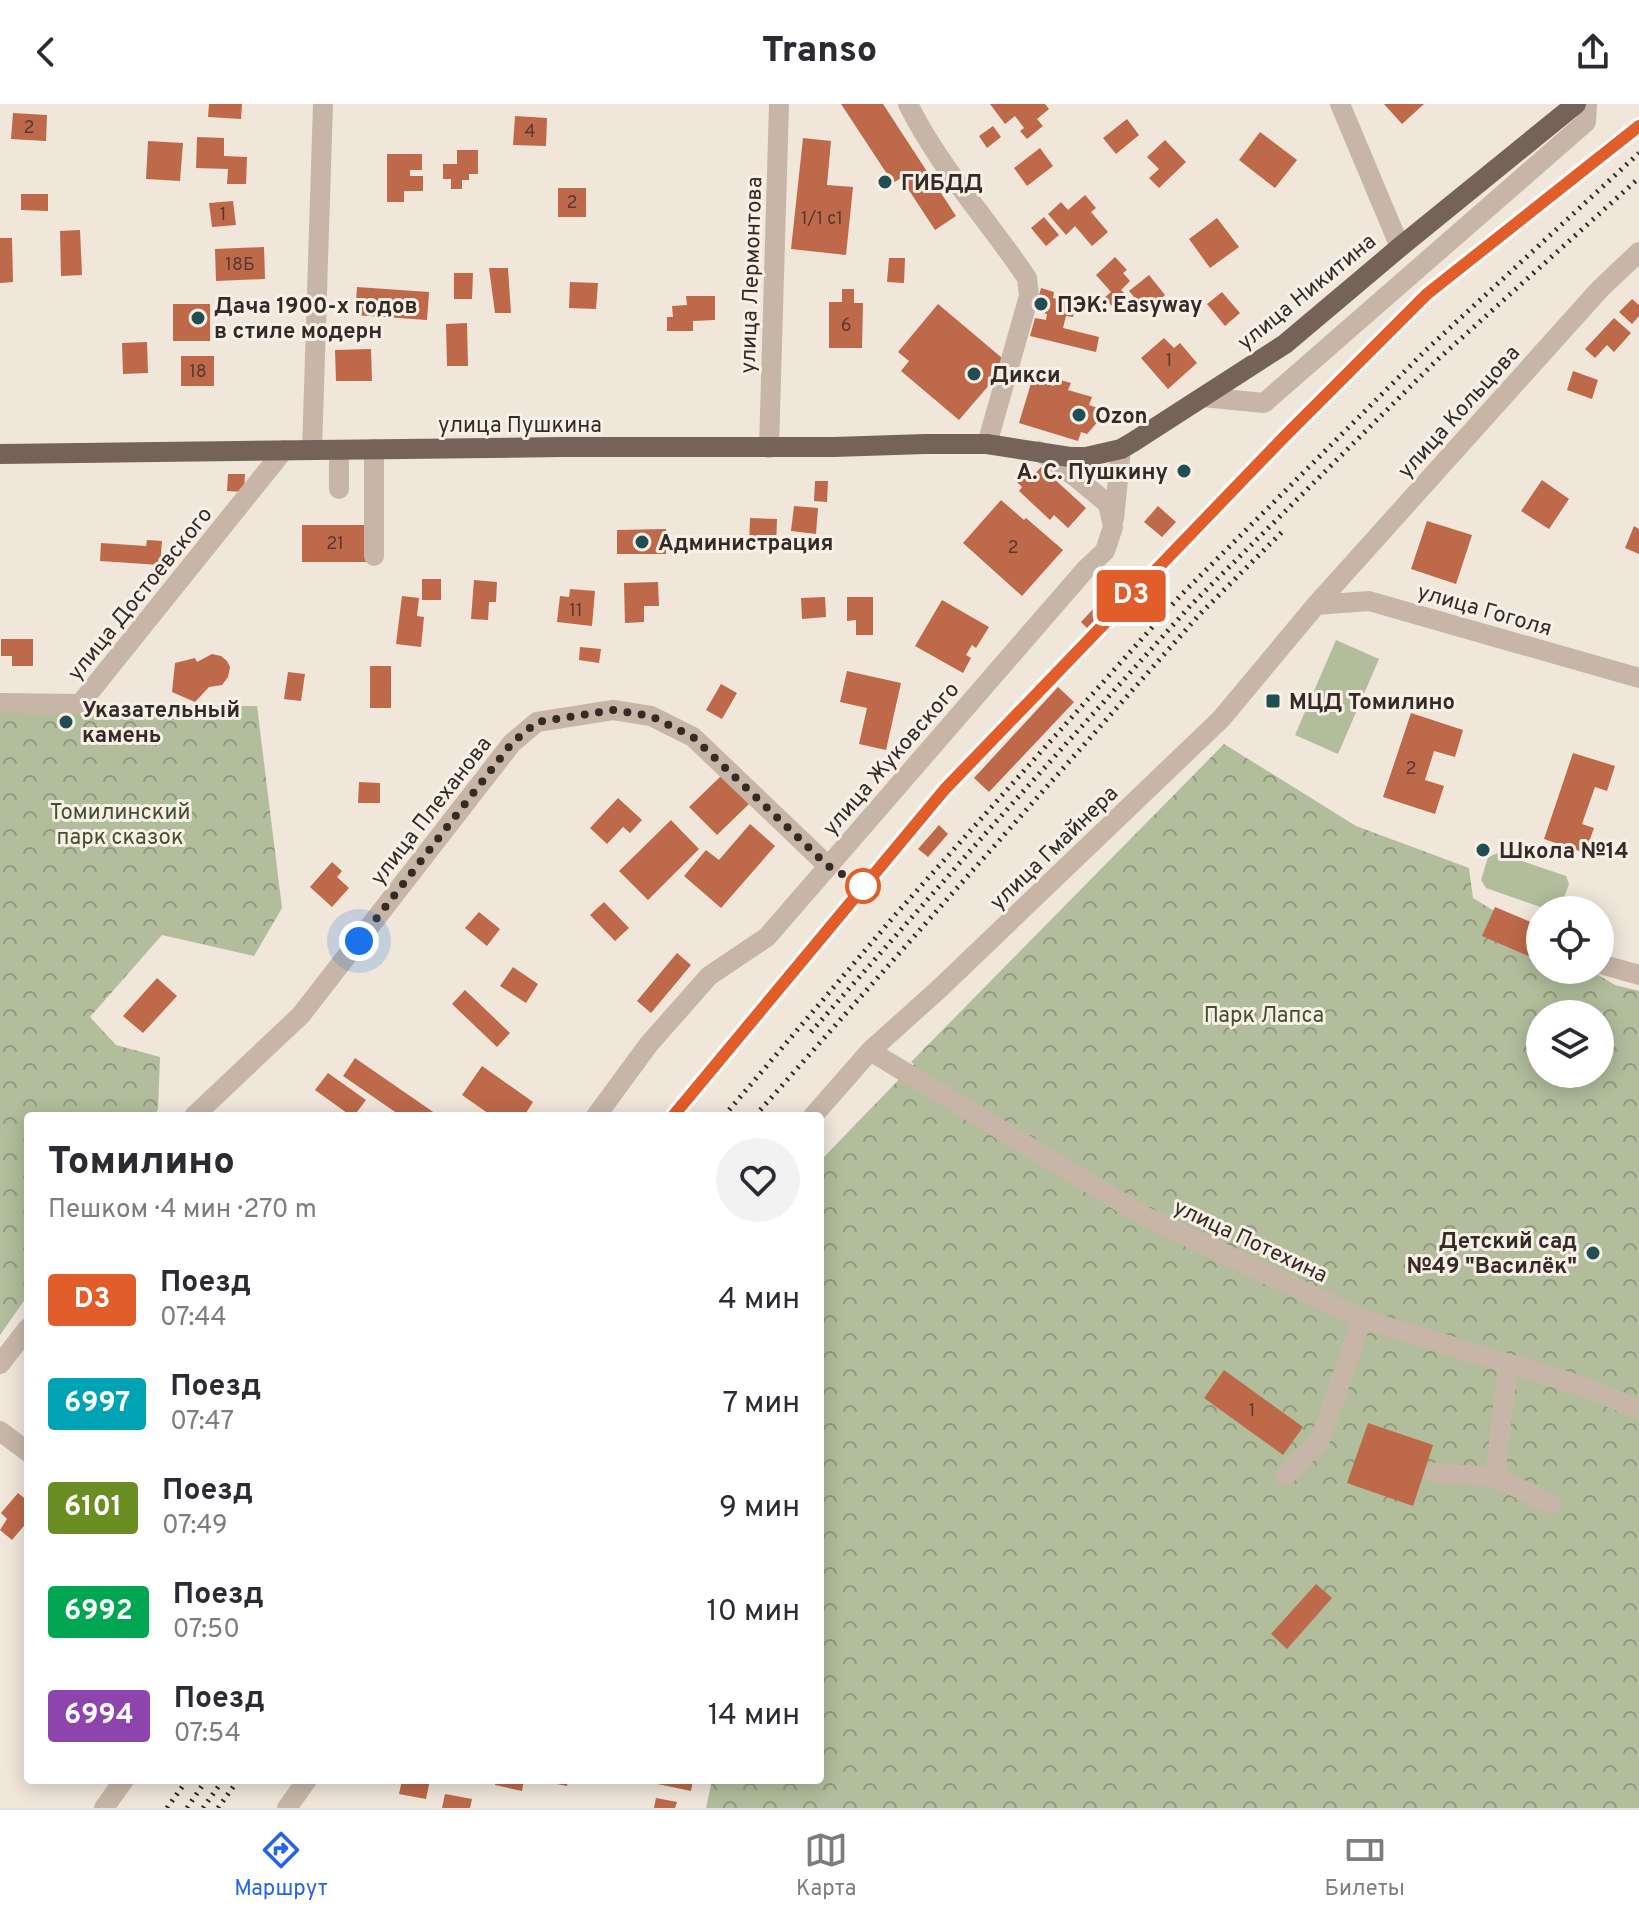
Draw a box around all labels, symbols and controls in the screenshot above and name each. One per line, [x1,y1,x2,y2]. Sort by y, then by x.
text: Transo [762,29,877,75]
icon: back [24,30,68,74]
icon: share [1571,30,1615,74]
house number: 2 [23,117,35,140]
house number: 4 [524,121,536,144]
place label: ГИБДД [901,171,983,198]
marker: ГИБДД [876,173,894,191]
street label: улица Лермонтова [736,176,769,374]
house number: 2 [566,192,578,215]
house number: 1 [220,204,226,227]
house number: 1/1 с1 [801,208,843,231]
street label: улица Никитина [1233,229,1382,357]
house number: 18Б [225,254,255,277]
place label: ПЭК: Easyway [1057,293,1202,320]
place label: Дача 1900-х годов в стиле модерн [214,294,418,346]
marker: ПЭК: Easyway [1032,295,1050,313]
marker: Дача 1900-х годов в стиле модерн [189,309,207,327]
house number: 6 [841,315,851,338]
street label: улица Кольцова [1393,341,1527,485]
house number: 1 [1166,350,1172,373]
house number: 18 [189,361,207,384]
place label: Дикси [990,363,1061,390]
marker: Дикси [965,365,983,383]
place label: Ozon [1095,404,1148,431]
marker: Ozon [1070,406,1088,424]
street label: улица Пушкина [438,413,602,440]
place label: А. С. Пушкину [1017,460,1168,487]
marker: А. С. Пушкину [1175,462,1193,480]
street label: улица Достоевского [63,502,219,687]
place label: Администрация [658,531,833,558]
house number: 21 [326,533,344,556]
marker: Администрация [633,533,651,551]
house number: 2 [1007,537,1019,560]
line badge: D3 [1095,570,1167,622]
text: D3 [1113,578,1149,614]
street label: улица Гоголя [1414,579,1555,644]
house number: 11 [569,600,583,623]
street label: улица Жуковского [818,677,966,842]
place label: МЦД Томилино [1289,690,1455,717]
marker: МЦД Томилино [1264,692,1282,710]
place label: Указательный камень [82,698,240,750]
marker: Указательный камень [57,713,75,731]
street label: улица Плеханова [365,732,499,891]
house number: 2 [1405,758,1417,781]
street label: улица Гмайнера [985,781,1125,917]
park label: Томилинский парк сказок [50,800,190,852]
place label: Школа №14 [1499,839,1629,866]
marker: Школа №14 [1474,841,1492,859]
unlabelled marker [846,869,880,903]
map controls [1526,896,1614,1088]
button: locate [1526,896,1614,984]
your location [339,921,379,961]
button: layers [1526,1000,1614,1088]
park label: Парк Лапса [1204,1003,1324,1030]
button: heart [716,1138,800,1222]
text: Томилино [48,1139,235,1188]
text: Пешком · 4 мин · 270 m [48,1194,317,1227]
street label: улица Потехина [1169,1195,1331,1290]
place label: Детский сад №49 "Василёк" [1407,1229,1577,1281]
marker: Детский сад №49 "Василёк" [1584,1244,1602,1262]
text: Поезд [160,1265,251,1302]
text: D3 [74,1282,110,1318]
text: 4 мин [718,1282,800,1319]
text: 07:44 [160,1302,227,1335]
text: Поезд [170,1369,261,1406]
text: 6997 [64,1386,130,1422]
text: 7 мин [723,1386,800,1423]
house number: 1 [1249,1400,1255,1423]
text: 07:47 [170,1406,234,1439]
text: Поезд [162,1473,253,1510]
text: 6101 [64,1490,122,1526]
text: 9 мин [719,1490,800,1527]
text: 07:49 [162,1510,228,1543]
text: Поезд [173,1577,264,1614]
text: 6992 [64,1594,133,1630]
text: 10 мин [707,1594,800,1631]
text: 07:50 [173,1614,240,1647]
text: Поезд [174,1681,265,1718]
text: 6994 [64,1698,134,1734]
text: 14 мин [708,1698,800,1735]
text: 07:54 [174,1718,241,1751]
tab: Маршрут [234,1828,328,1903]
tab: Карта [796,1828,856,1903]
tab: Билеты [1325,1828,1405,1903]

